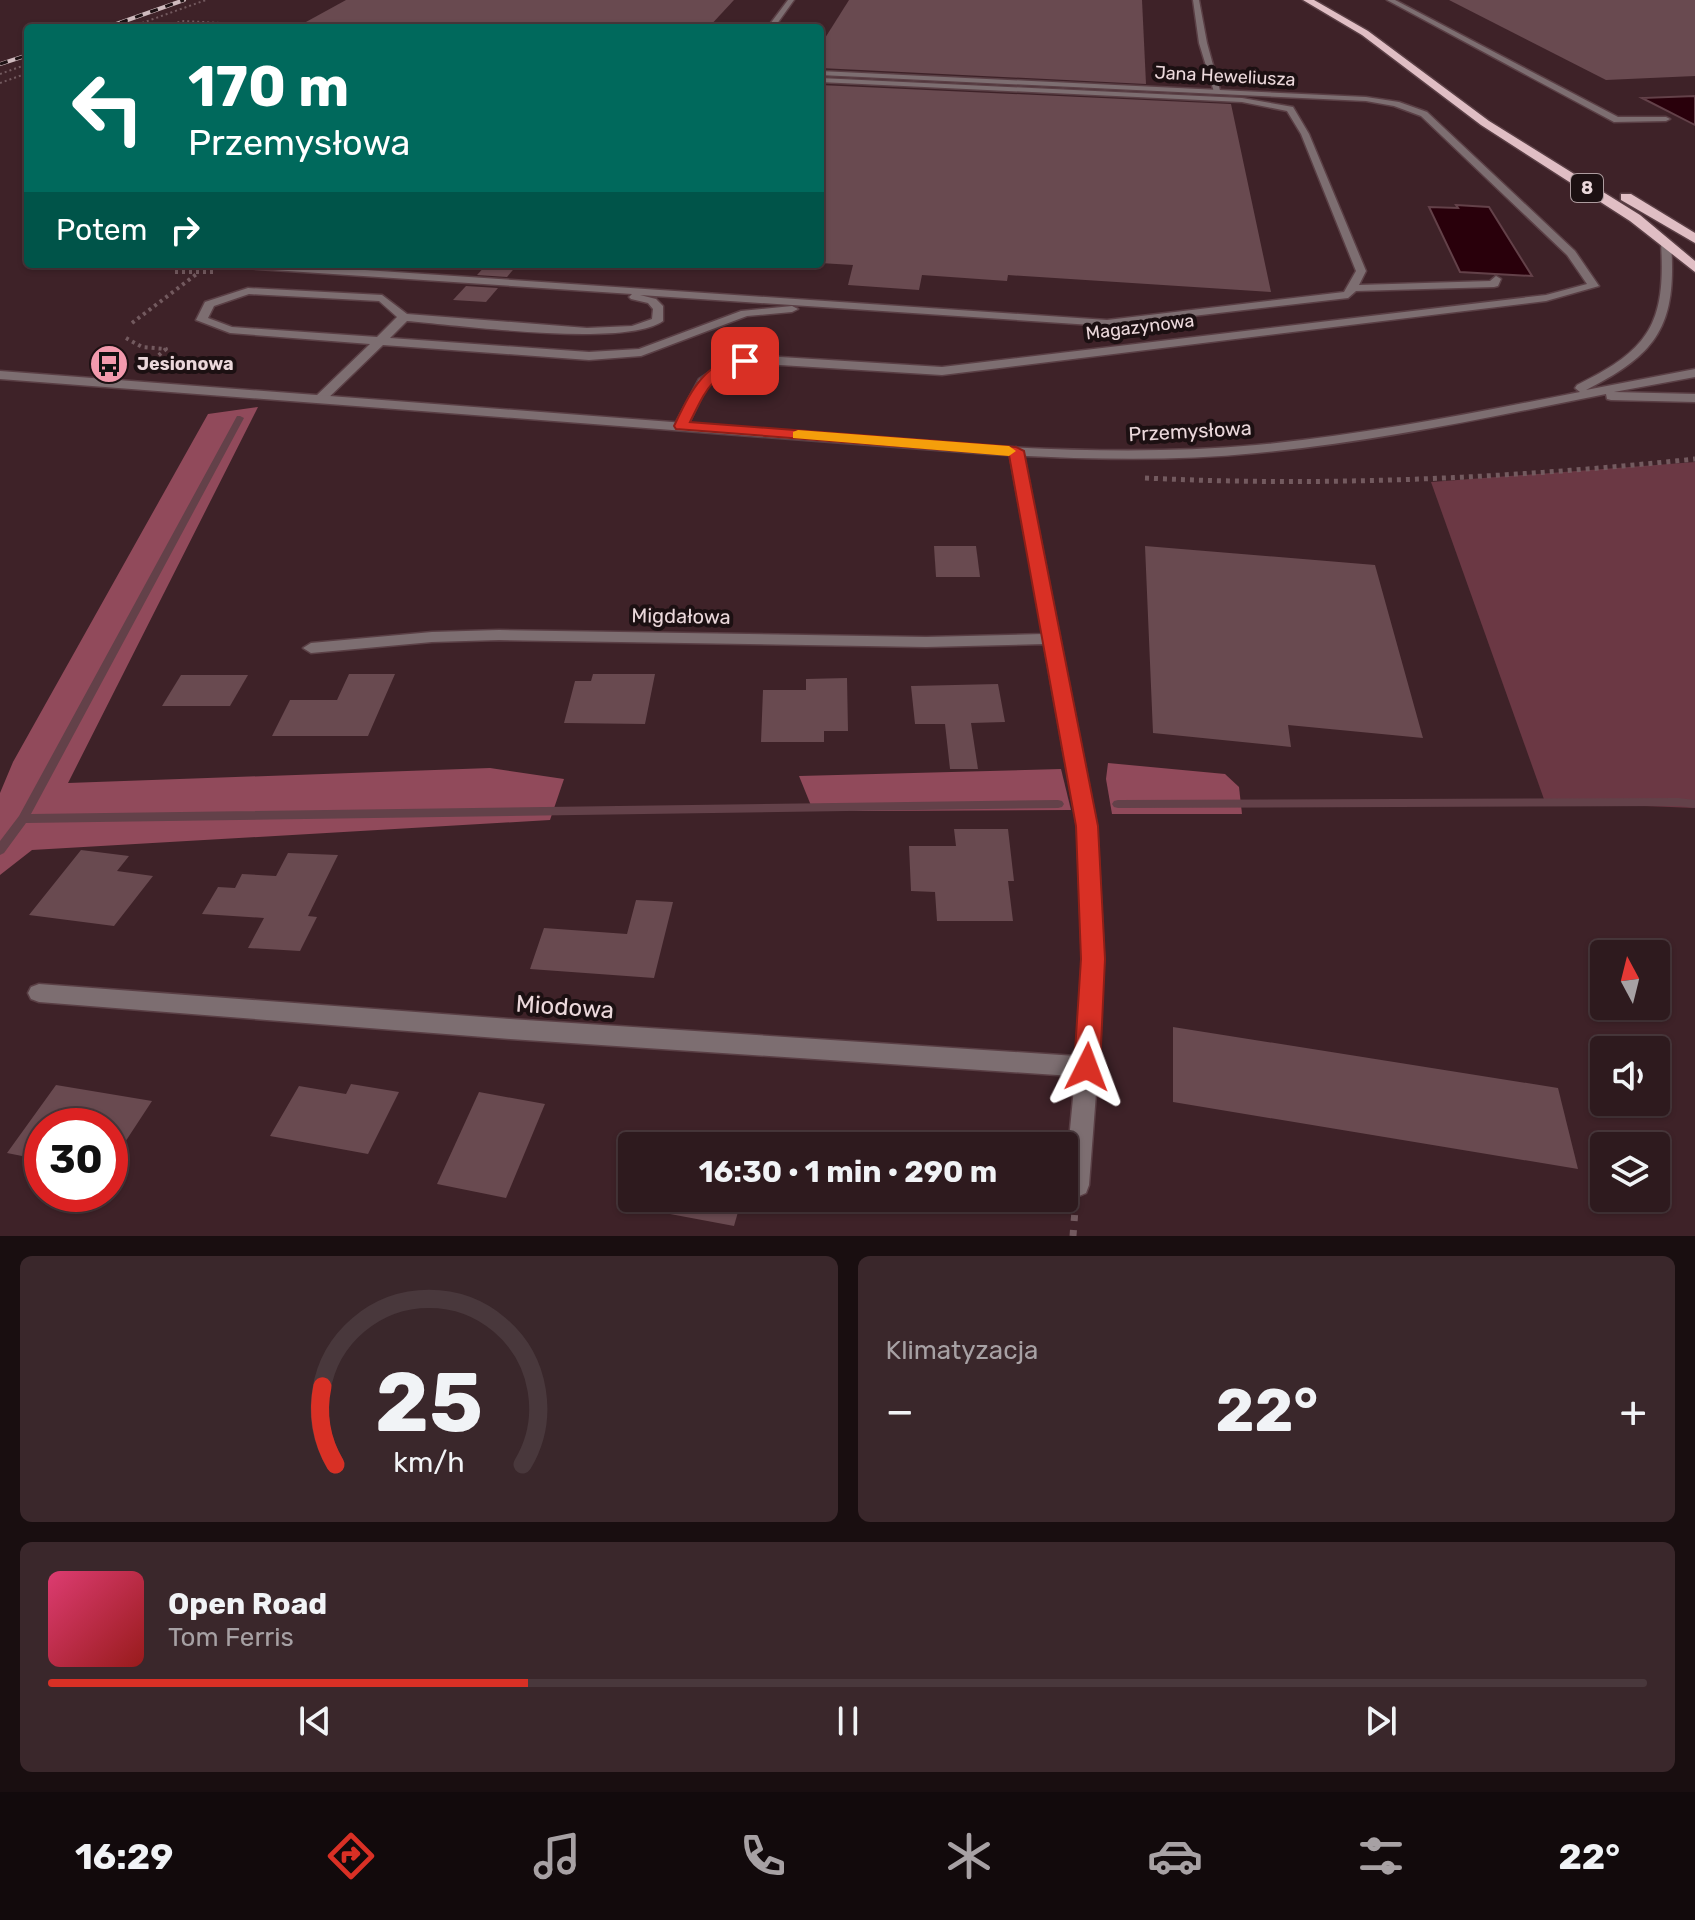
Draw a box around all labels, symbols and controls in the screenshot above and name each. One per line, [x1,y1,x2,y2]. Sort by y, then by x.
text: 170 m [188,54,349,120]
icon: left [56,56,160,160]
street label: Jana Heweliusza [1154,61,1296,91]
text: Przemysłowa [188,121,410,164]
road number: 8 [1571,174,1603,202]
icon: right [163,208,207,252]
text: Potem [56,212,147,248]
street label: Magazynowa [1085,309,1195,345]
pin [711,327,779,395]
icon: arrive [723,339,767,383]
bus stop icon: Jesionowa [88,343,130,385]
place label: Jesionowa [137,353,234,375]
street label: Przemysłowa [1128,416,1252,446]
street label: Migdałowa [631,603,731,629]
north arrow [1590,940,1670,1020]
map controls [1590,940,1670,1212]
street label: Miodowa [515,990,615,1024]
position arrow [1045,1025,1129,1109]
button: sound [1590,1036,1670,1116]
speed limit sign: 30 [24,1108,128,1212]
button: layers [1590,1132,1670,1212]
text: 16:30 · 1 min · 290 m [699,1154,997,1190]
text: Klimatyzacja [886,1335,1038,1366]
text: 25 [375,1353,483,1452]
text: 22° [1216,1375,1318,1446]
text: − [886,1385,914,1437]
text: + [1620,1385,1647,1437]
text: km/h [393,1445,464,1479]
text: Open Road [168,1586,327,1622]
text: Tom Ferris [168,1622,294,1653]
icon: previous [293,1699,337,1743]
icon: pause [826,1699,870,1743]
icon: next [1359,1699,1403,1743]
icon: directions [323,1828,379,1884]
icon: music [529,1828,585,1884]
icon: phone [735,1828,791,1884]
icon: climate [941,1828,997,1884]
icon: car [1147,1828,1203,1884]
icon: filters [1353,1828,1409,1884]
text: 16:29 [75,1835,173,1878]
text: 22° [1558,1835,1620,1878]

